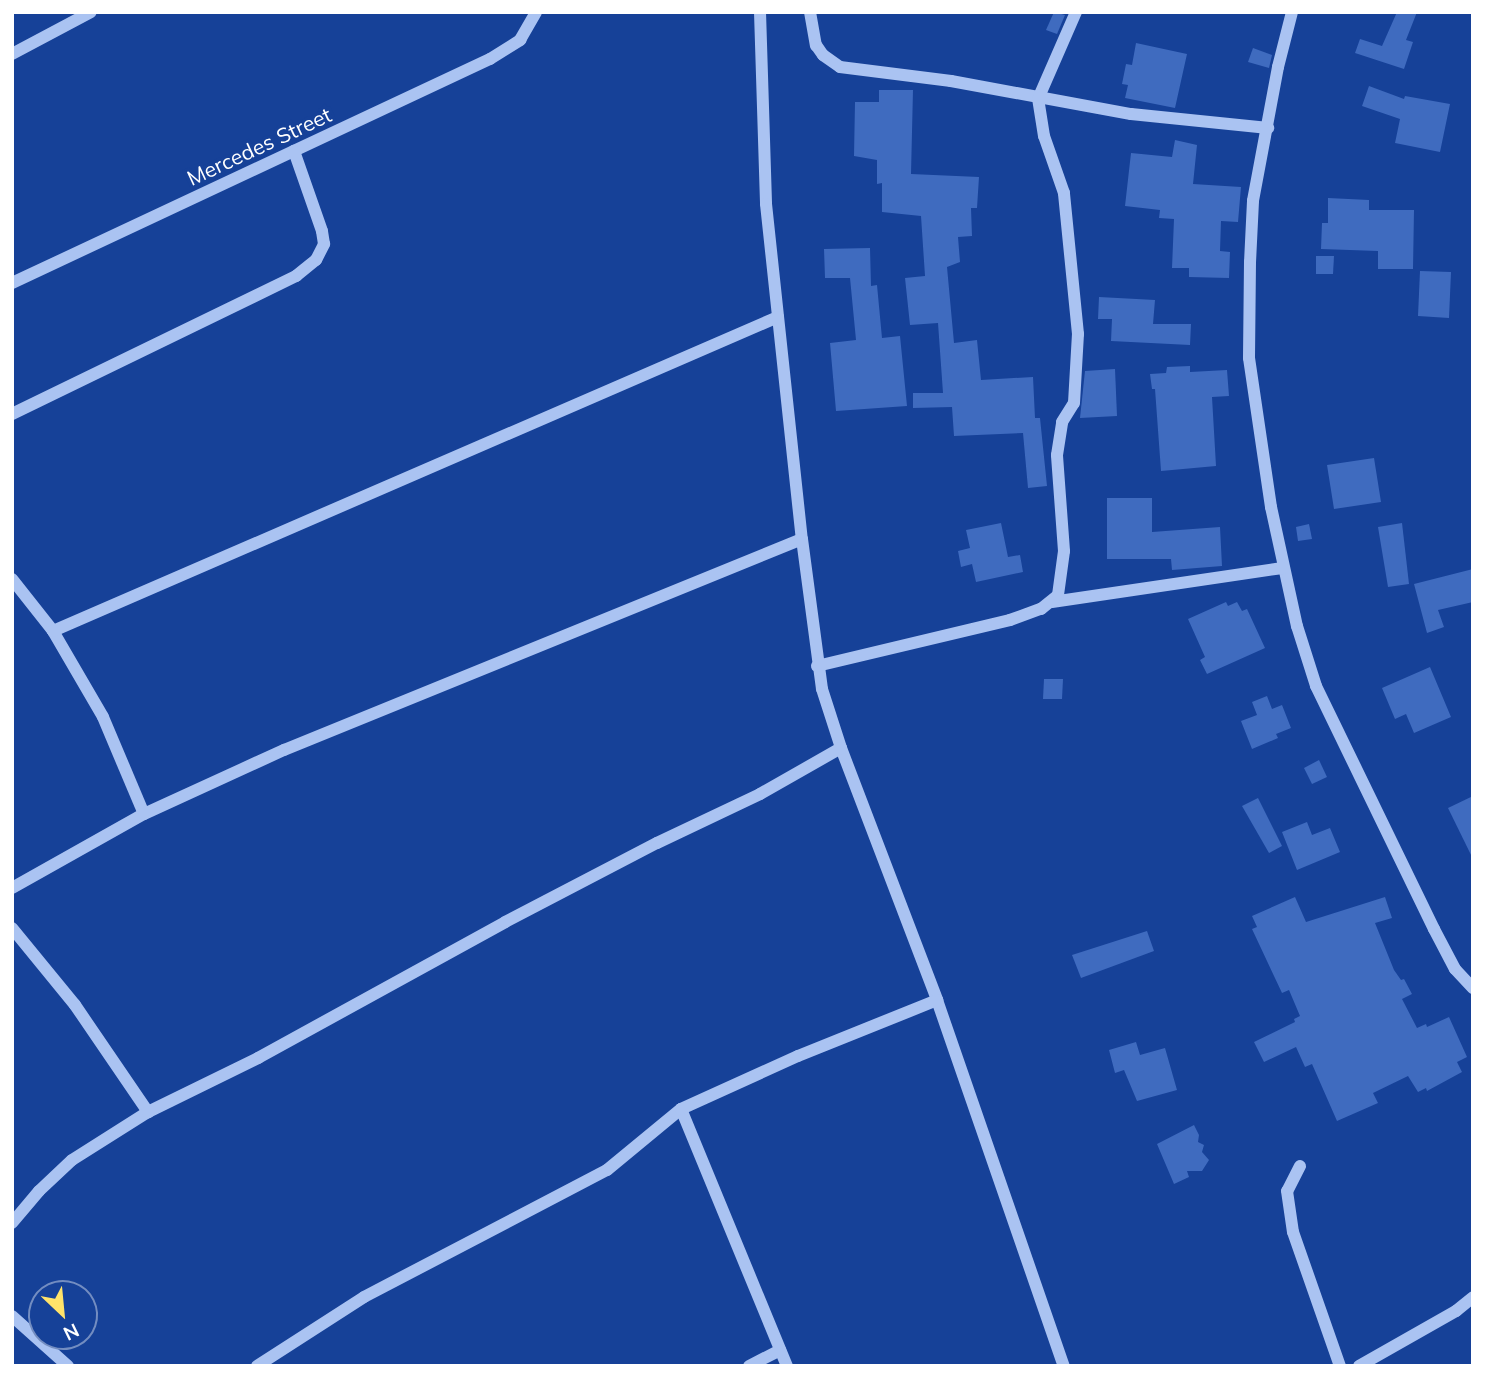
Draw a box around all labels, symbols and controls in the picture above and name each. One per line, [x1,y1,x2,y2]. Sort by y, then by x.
street label: Mercedes Street [183,102,335,190]
north arrow [28,1280,98,1350]
text: N [60,1318,83,1346]

